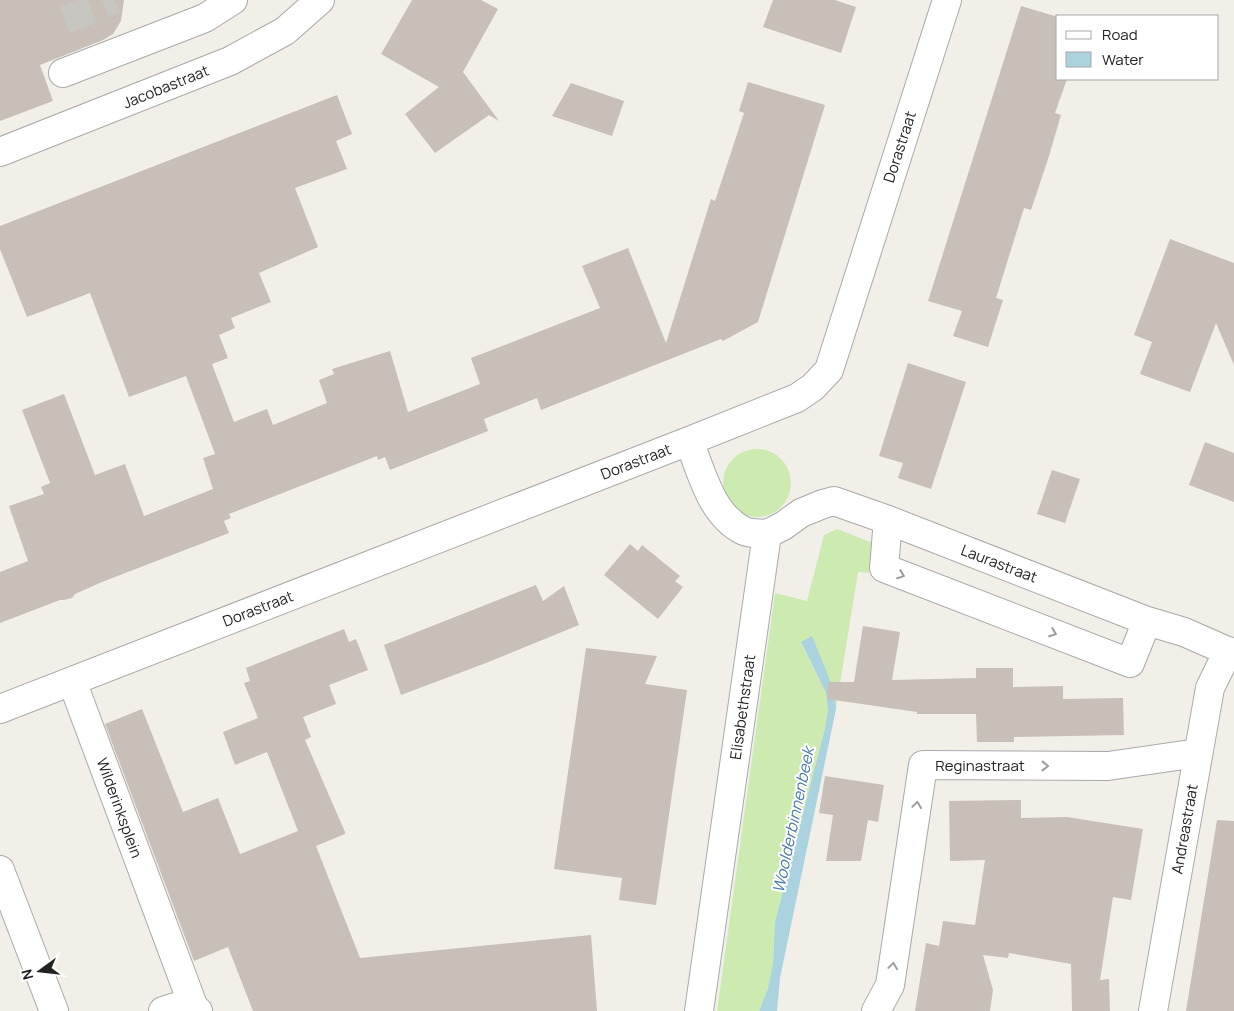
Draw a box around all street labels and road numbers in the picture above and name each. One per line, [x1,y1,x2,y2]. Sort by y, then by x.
street label: Jacobastraat [120,60,212,113]
street label: Dorastraat [878,108,921,185]
street label: Dorastraat [597,438,674,485]
street label: Laurastraat [958,539,1040,588]
street label: Dorastraat [219,585,296,632]
street label: Elisabethstraat [725,653,760,761]
street label: Wilderinksplein [92,755,147,861]
street label: Reginastraat [935,755,1025,776]
street label: Andreastraat [1166,782,1203,876]

